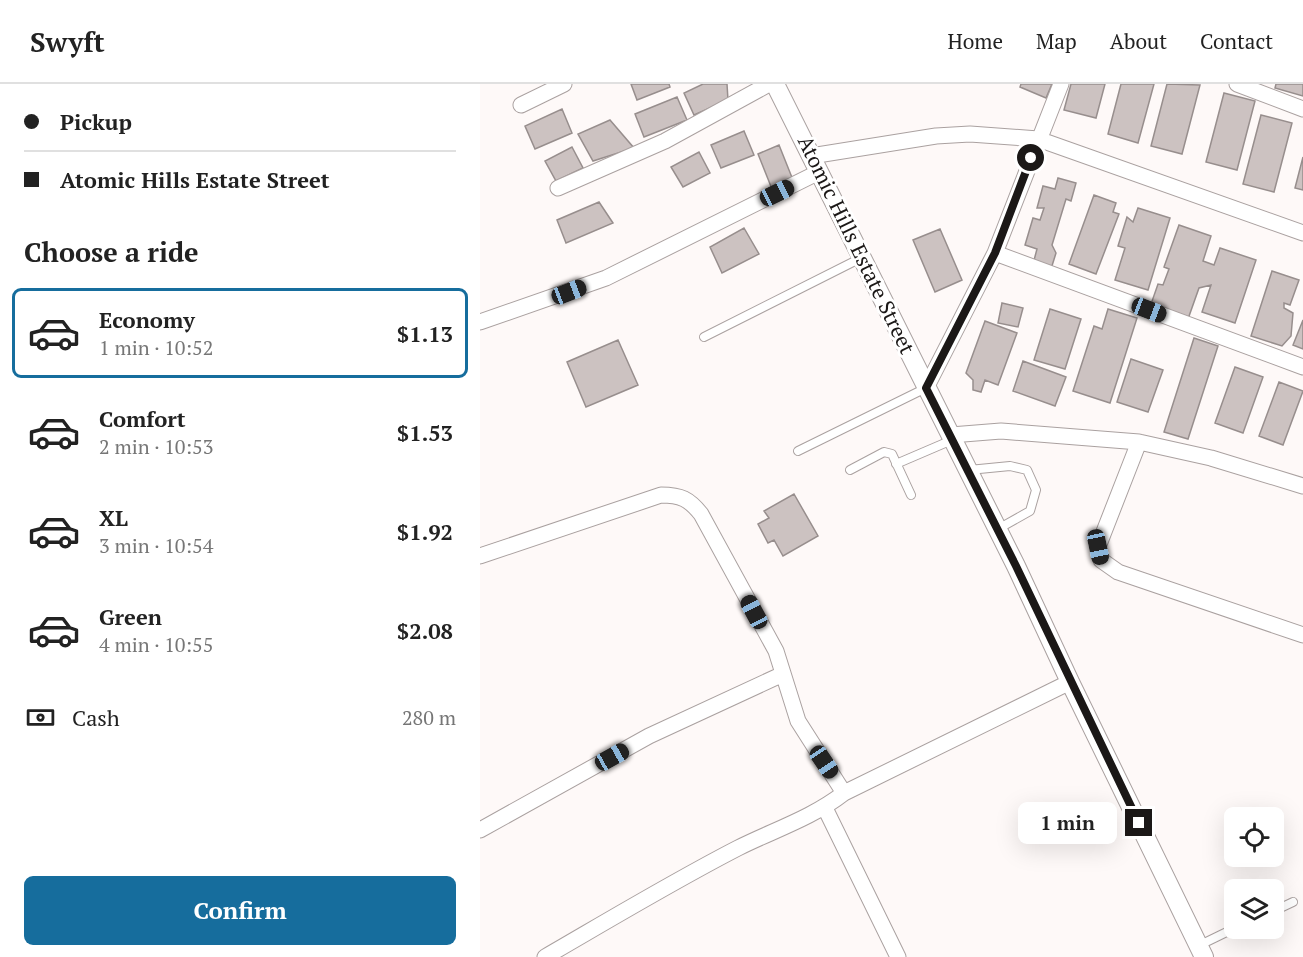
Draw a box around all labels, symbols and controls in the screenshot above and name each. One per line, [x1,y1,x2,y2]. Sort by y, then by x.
text: Swyft [30,23,105,60]
text: Home [947,27,1003,55]
text: Map [1036,27,1077,55]
text: About [1110,27,1167,55]
text: Contact [1200,27,1273,55]
text: Pickup [60,107,132,136]
street label: Atomic Hills Estate Street [792,131,922,359]
route start [1017,144,1044,171]
text: Atomic Hills Estate Street [60,165,330,194]
car [757,177,797,209]
text: Choose a ride [24,234,199,270]
car [549,277,589,307]
car [1129,295,1169,325]
text: Economy [99,305,195,334]
icon: car [27,306,81,360]
text: $1.13 [397,319,453,348]
text: 1 min · 10:52 [99,334,213,361]
text: Comfort [99,404,185,433]
icon: car [27,405,81,459]
text: $1.53 [397,418,453,447]
text: 2 min · 10:53 [99,433,213,460]
text: XL [99,503,128,532]
icon: car [27,504,81,558]
text: $1.92 [397,517,453,546]
car [1085,528,1111,566]
text: 3 min · 10:54 [99,532,213,559]
car [738,592,770,632]
text: Green [99,602,162,631]
icon: car [27,603,81,657]
text: $2.08 [397,616,453,645]
text: 4 min · 10:55 [99,631,213,658]
icon: cash [24,701,57,734]
text: Cash [72,703,120,732]
text: 280 m [402,704,456,731]
car [592,740,632,774]
car [806,742,842,782]
callout: 1 min [1019,802,1118,844]
map controls [1224,807,1284,939]
button: locate [1224,807,1284,867]
text: 1 min [1040,809,1095,836]
route end [1125,809,1152,836]
button: Confirm [24,876,456,945]
button: layers [1224,879,1284,939]

